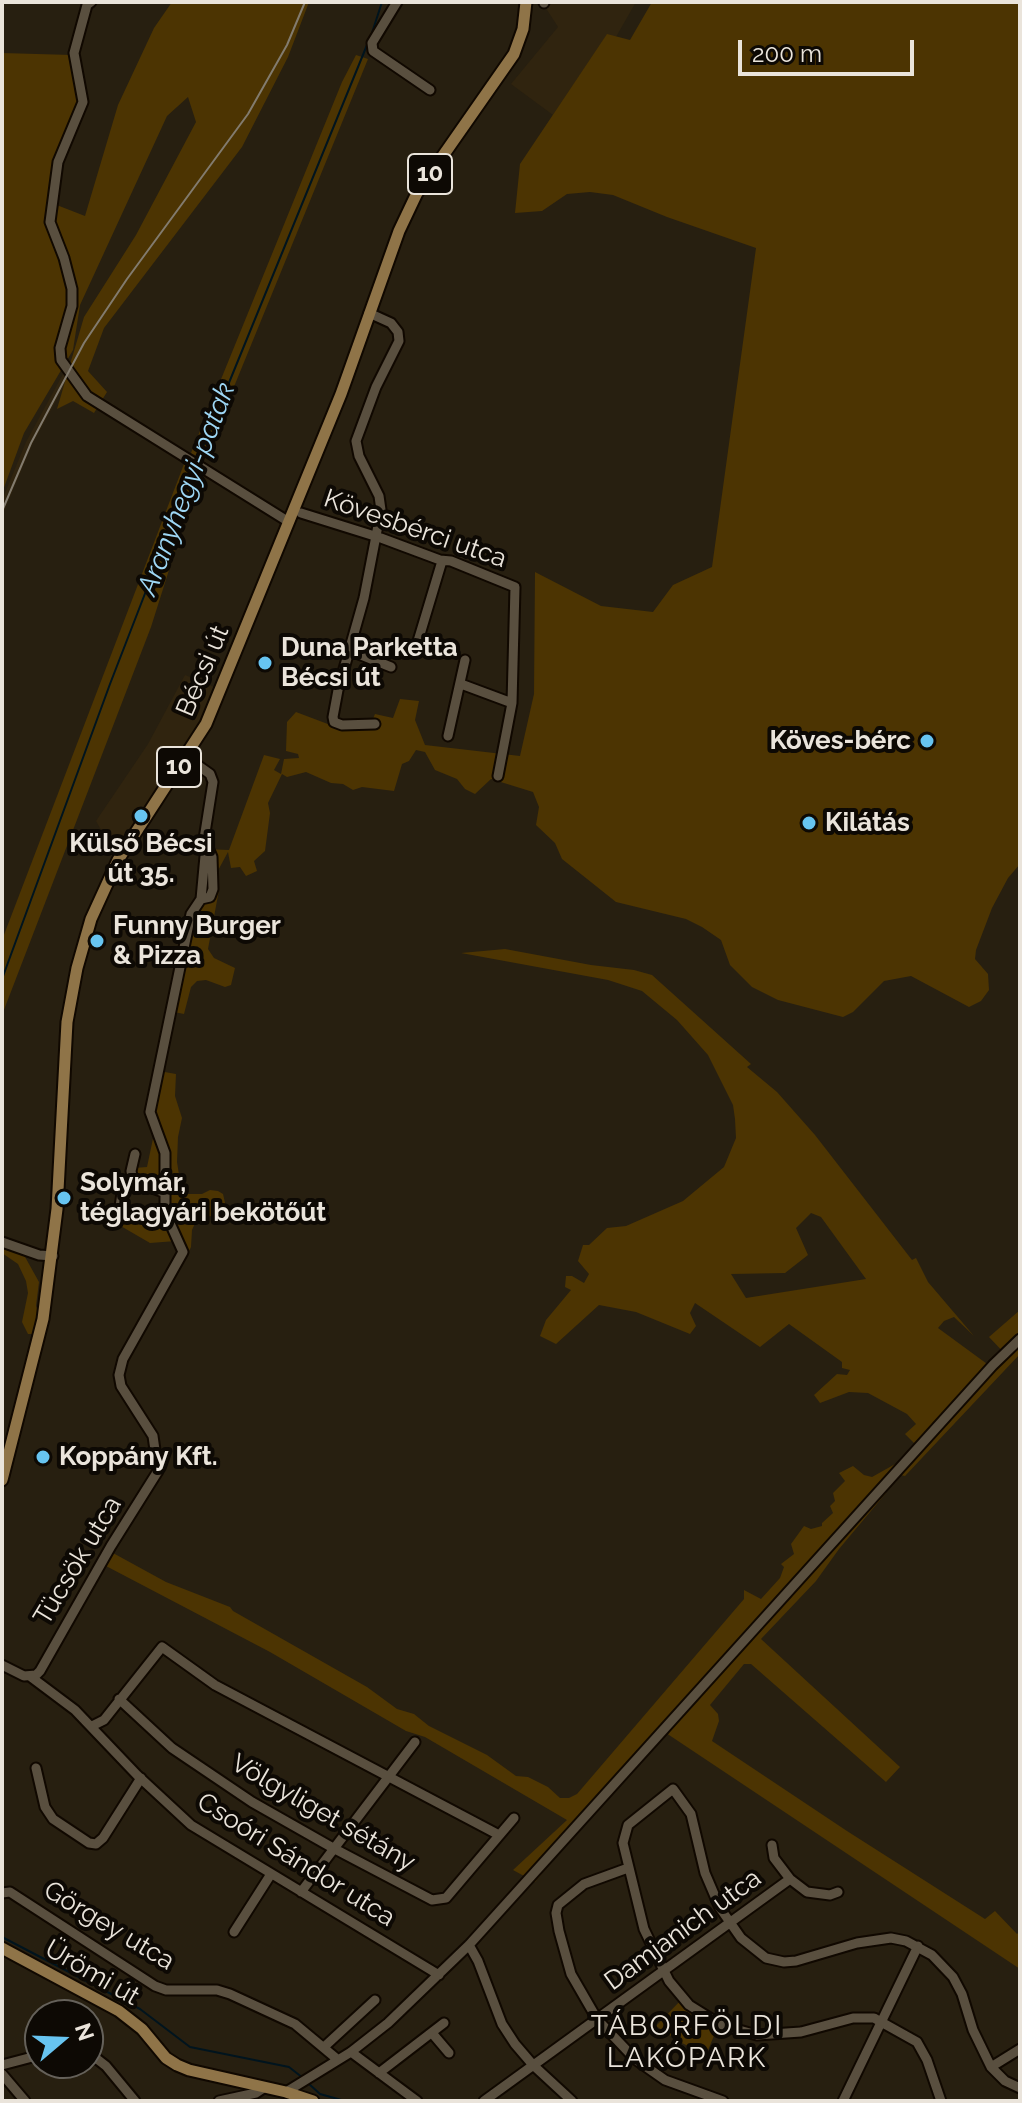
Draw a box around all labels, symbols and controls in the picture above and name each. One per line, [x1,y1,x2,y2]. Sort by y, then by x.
scale bar [742,24,918,74]
text: 200 m [752,39,822,68]
road number: 10 [408,154,452,194]
water label: Aranyhegyi-patak [131,378,243,600]
street label: Kövesbérci utca [320,483,510,575]
street label: Bécsi út [170,621,236,721]
place label: Duna Parketta Bécsi út [281,632,458,694]
marker: Duna Parketta Bécsi út [256,654,274,672]
place label: Köves-bérc [769,725,911,757]
marker: Köves-bérc [918,732,936,750]
road number: 10 [157,747,201,787]
marker: Külső Bécsi út 35. [132,807,150,825]
place label: Kilátás [825,807,910,839]
marker: Kilátás [800,814,818,832]
place label: Külső Bécsi út 35. [69,828,213,890]
place label: Funny Burger & Pizza [113,910,281,972]
marker: Funny Burger & Pizza [88,932,106,950]
place label: Solymár, téglagyári bekötőút [80,1167,326,1228]
marker: Solymár, téglagyári bekötőút [55,1189,73,1207]
place label: Koppány Kft. [59,1441,218,1473]
marker: Koppány Kft. [34,1448,52,1466]
street label: Tücsök utca [27,1491,129,1631]
street label: Völgyliget sétány [225,1748,421,1878]
street label: Csoóri Sándor utca [191,1786,401,1934]
street label: Damjanich utca [599,1863,767,1997]
street label: Görgey utca [38,1875,180,1977]
street label: Ürömi út [39,1933,145,2013]
north arrow [24,1999,104,2079]
district label: TÁBORFÖLDI LAKÓPARK [591,2010,783,2076]
text: N [70,2020,100,2044]

